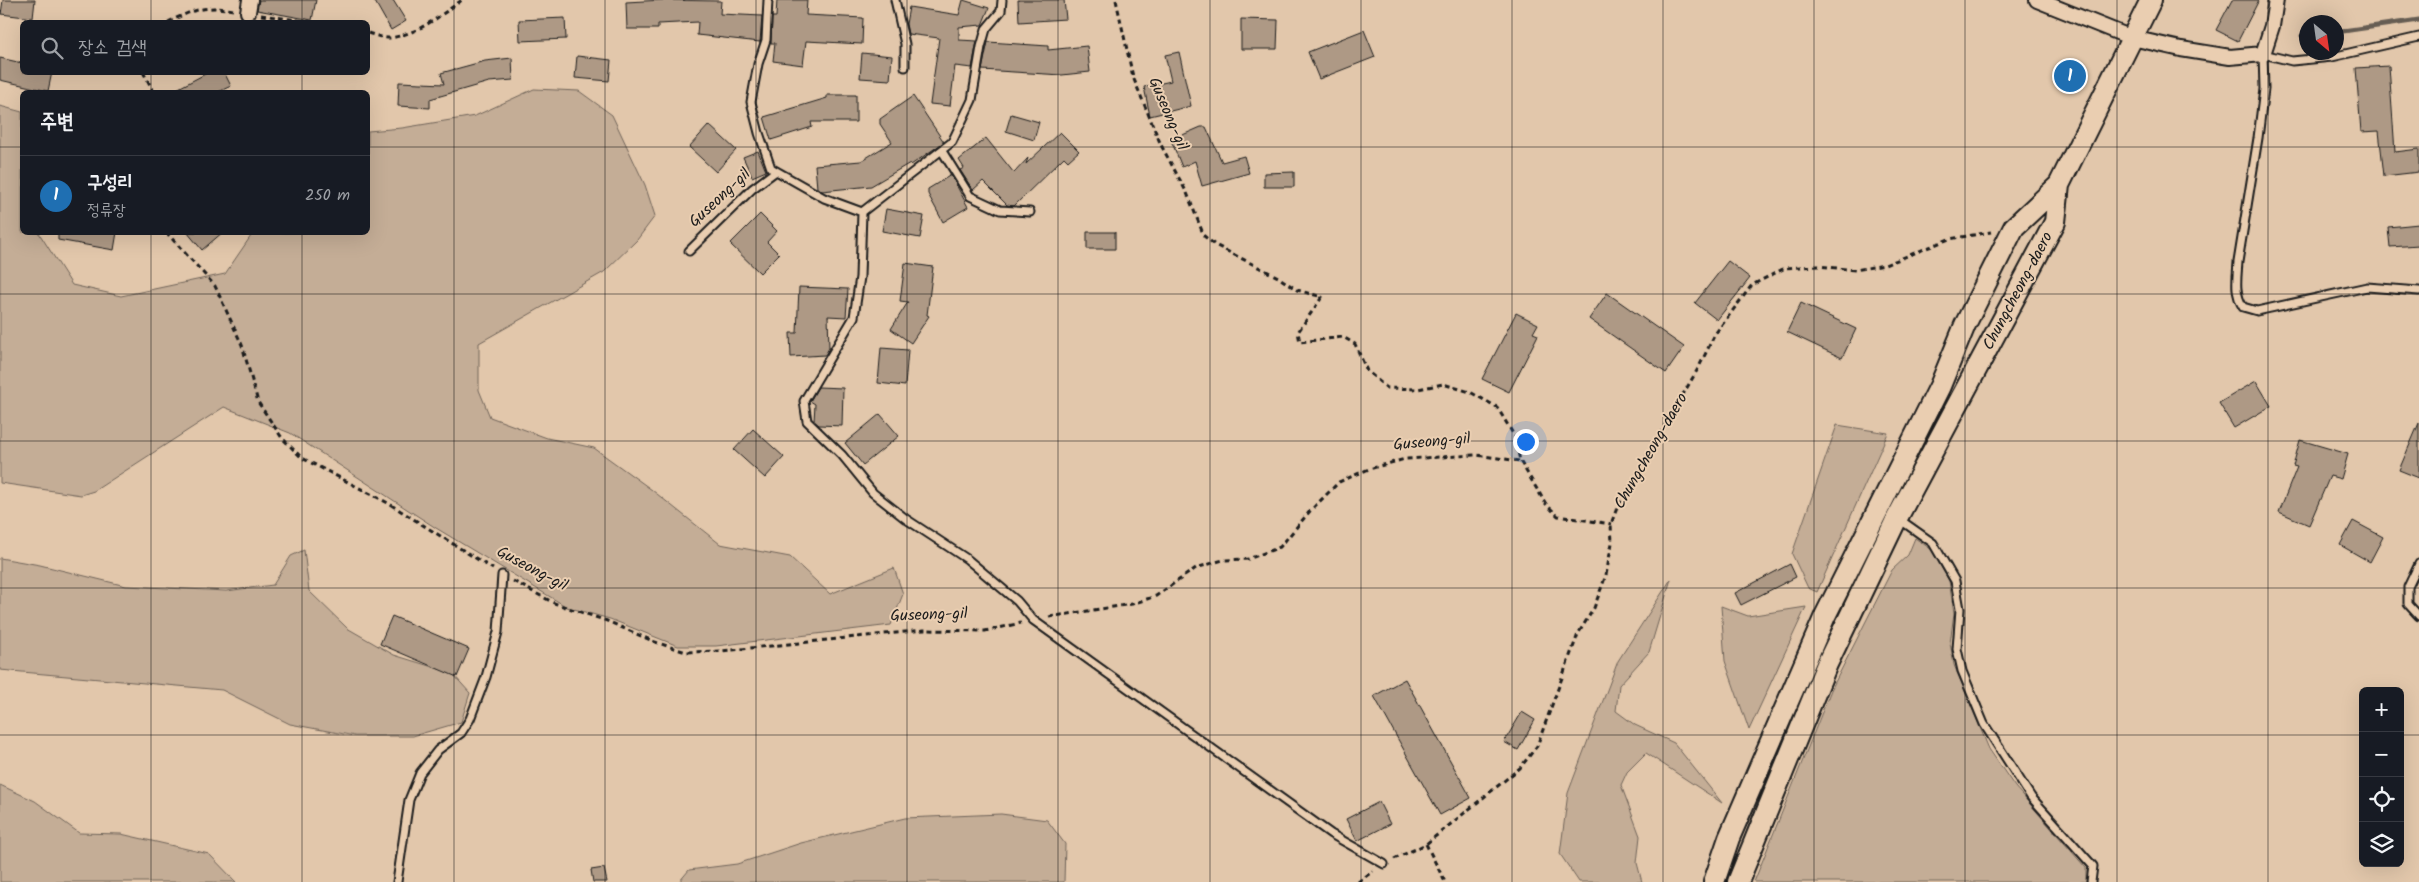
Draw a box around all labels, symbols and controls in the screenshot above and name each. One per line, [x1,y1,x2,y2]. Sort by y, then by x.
north arrow [2299,15,2344,60]
search box [20,20,370,75]
text: 장소 검색 [78,33,147,63]
icon: search [38,34,66,62]
pin: 1 [2054,57,2086,95]
street label: Guseong-gil [1141,73,1195,155]
text: 주변 [40,106,74,139]
street label: Guseong-gil [683,162,757,234]
text: 구성리 [87,168,133,198]
text: 1 [54,183,58,208]
text: 250 m [305,183,350,208]
text: 정류장 [87,198,126,223]
street label: Chungcheong-daero [1976,227,2060,355]
street label: Chungcheong-daero [1607,388,1695,514]
street label: Guseong-gil [1392,426,1472,458]
your location [1513,429,1539,455]
street label: Guseong-gil [492,540,572,598]
street label: Guseong-gil [890,601,968,629]
map controls [2359,687,2404,867]
button: + [2359,687,2404,732]
button: − [2359,732,2404,777]
button: locate [2359,777,2404,822]
button: layers [2359,822,2404,867]

